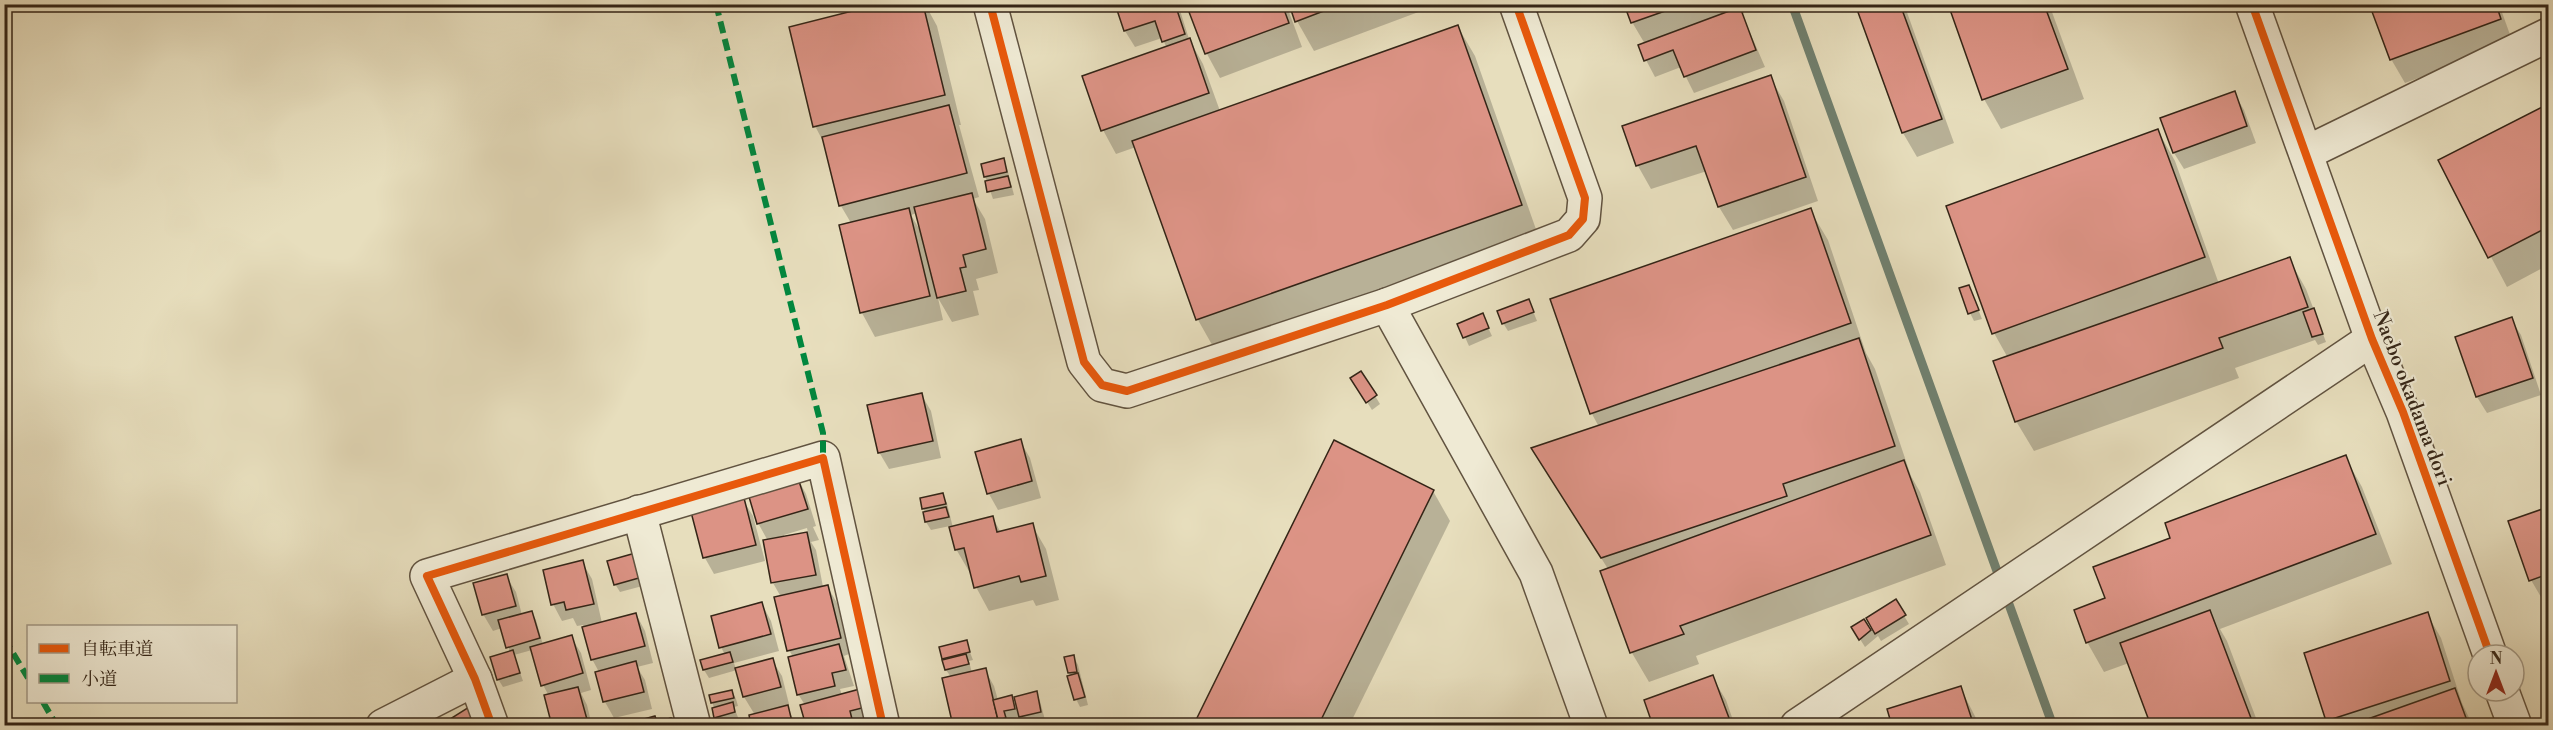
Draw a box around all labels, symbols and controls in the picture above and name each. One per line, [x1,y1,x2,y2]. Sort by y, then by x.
street label: Naebo okadama dori [2367,307,2457,490]
legend [27,625,237,703]
text: 自転車道 [81,638,153,661]
north arrow [2466,643,2526,703]
text: N [2490,649,2503,669]
text: 小道 [81,668,117,691]

